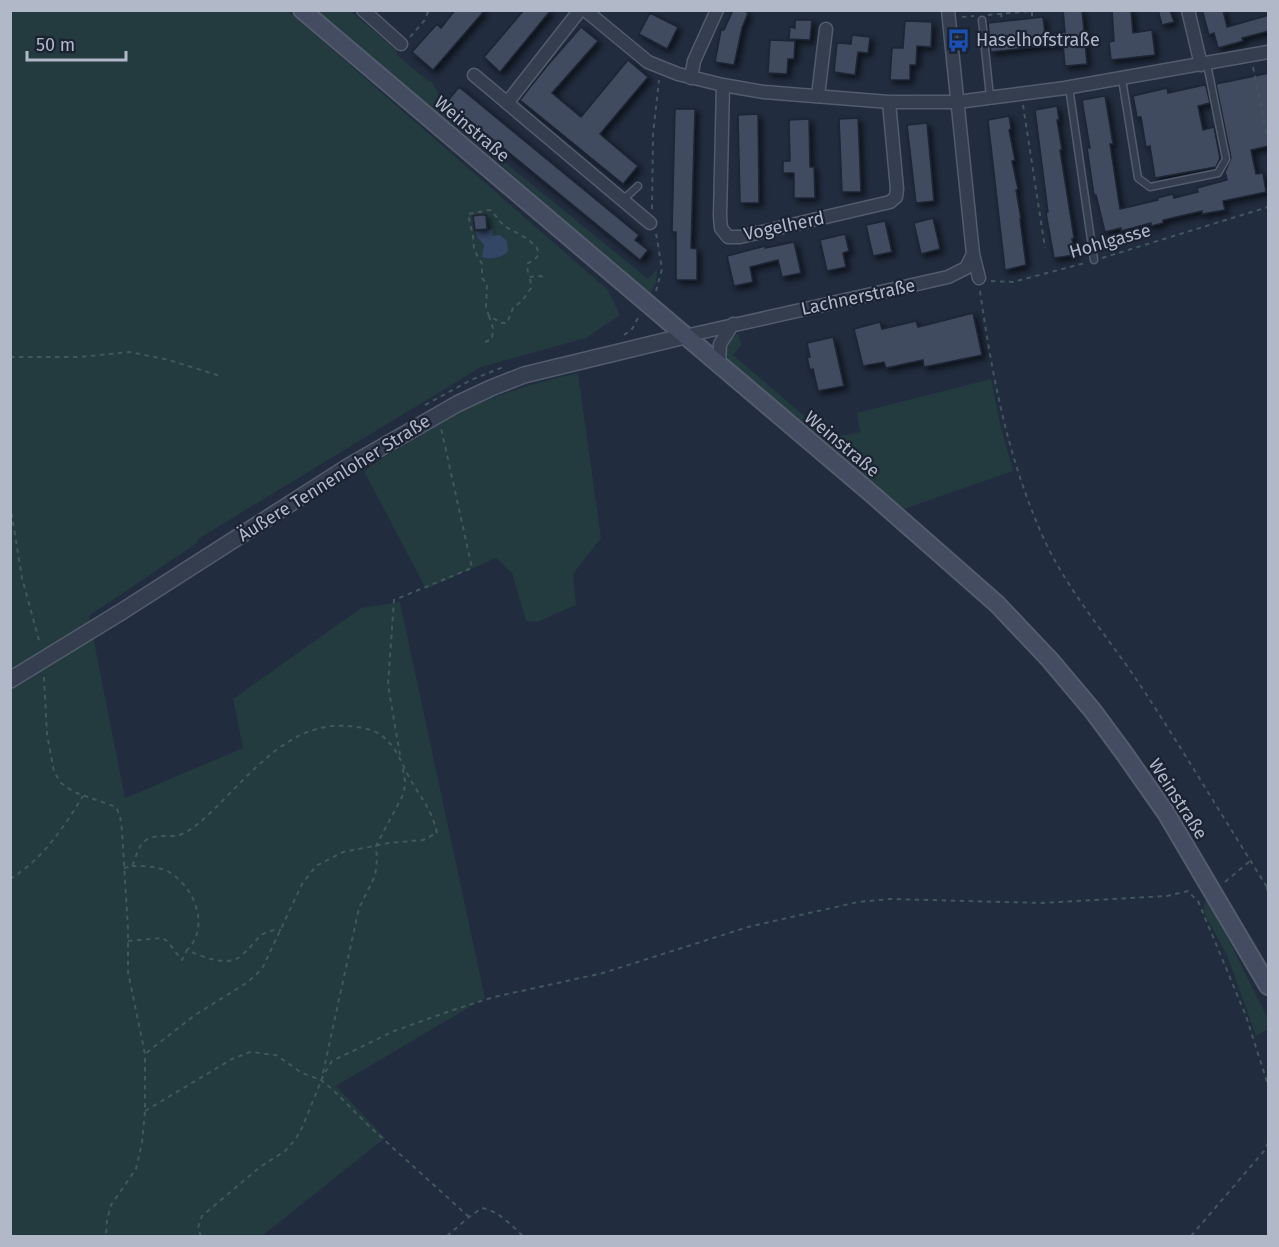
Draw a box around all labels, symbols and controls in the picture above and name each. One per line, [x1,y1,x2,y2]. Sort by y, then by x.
scale bar [27,24,126,62]
bus stop icon: Haselhofstraße [945,27,971,53]
place label: Haselhofstraße [976,29,1100,51]
text: 50 m [36,34,75,56]
street label: Weinstraße [430,91,514,167]
street label: Vogelherd [742,207,826,245]
street label: Hohlgasse [1067,219,1153,263]
street label: Lachnerstraße [799,274,917,320]
street label: Weinstraße [800,406,884,482]
street label: Äußere Tennenloher Straße [234,410,434,546]
street label: Weinstraße [1144,755,1212,843]

